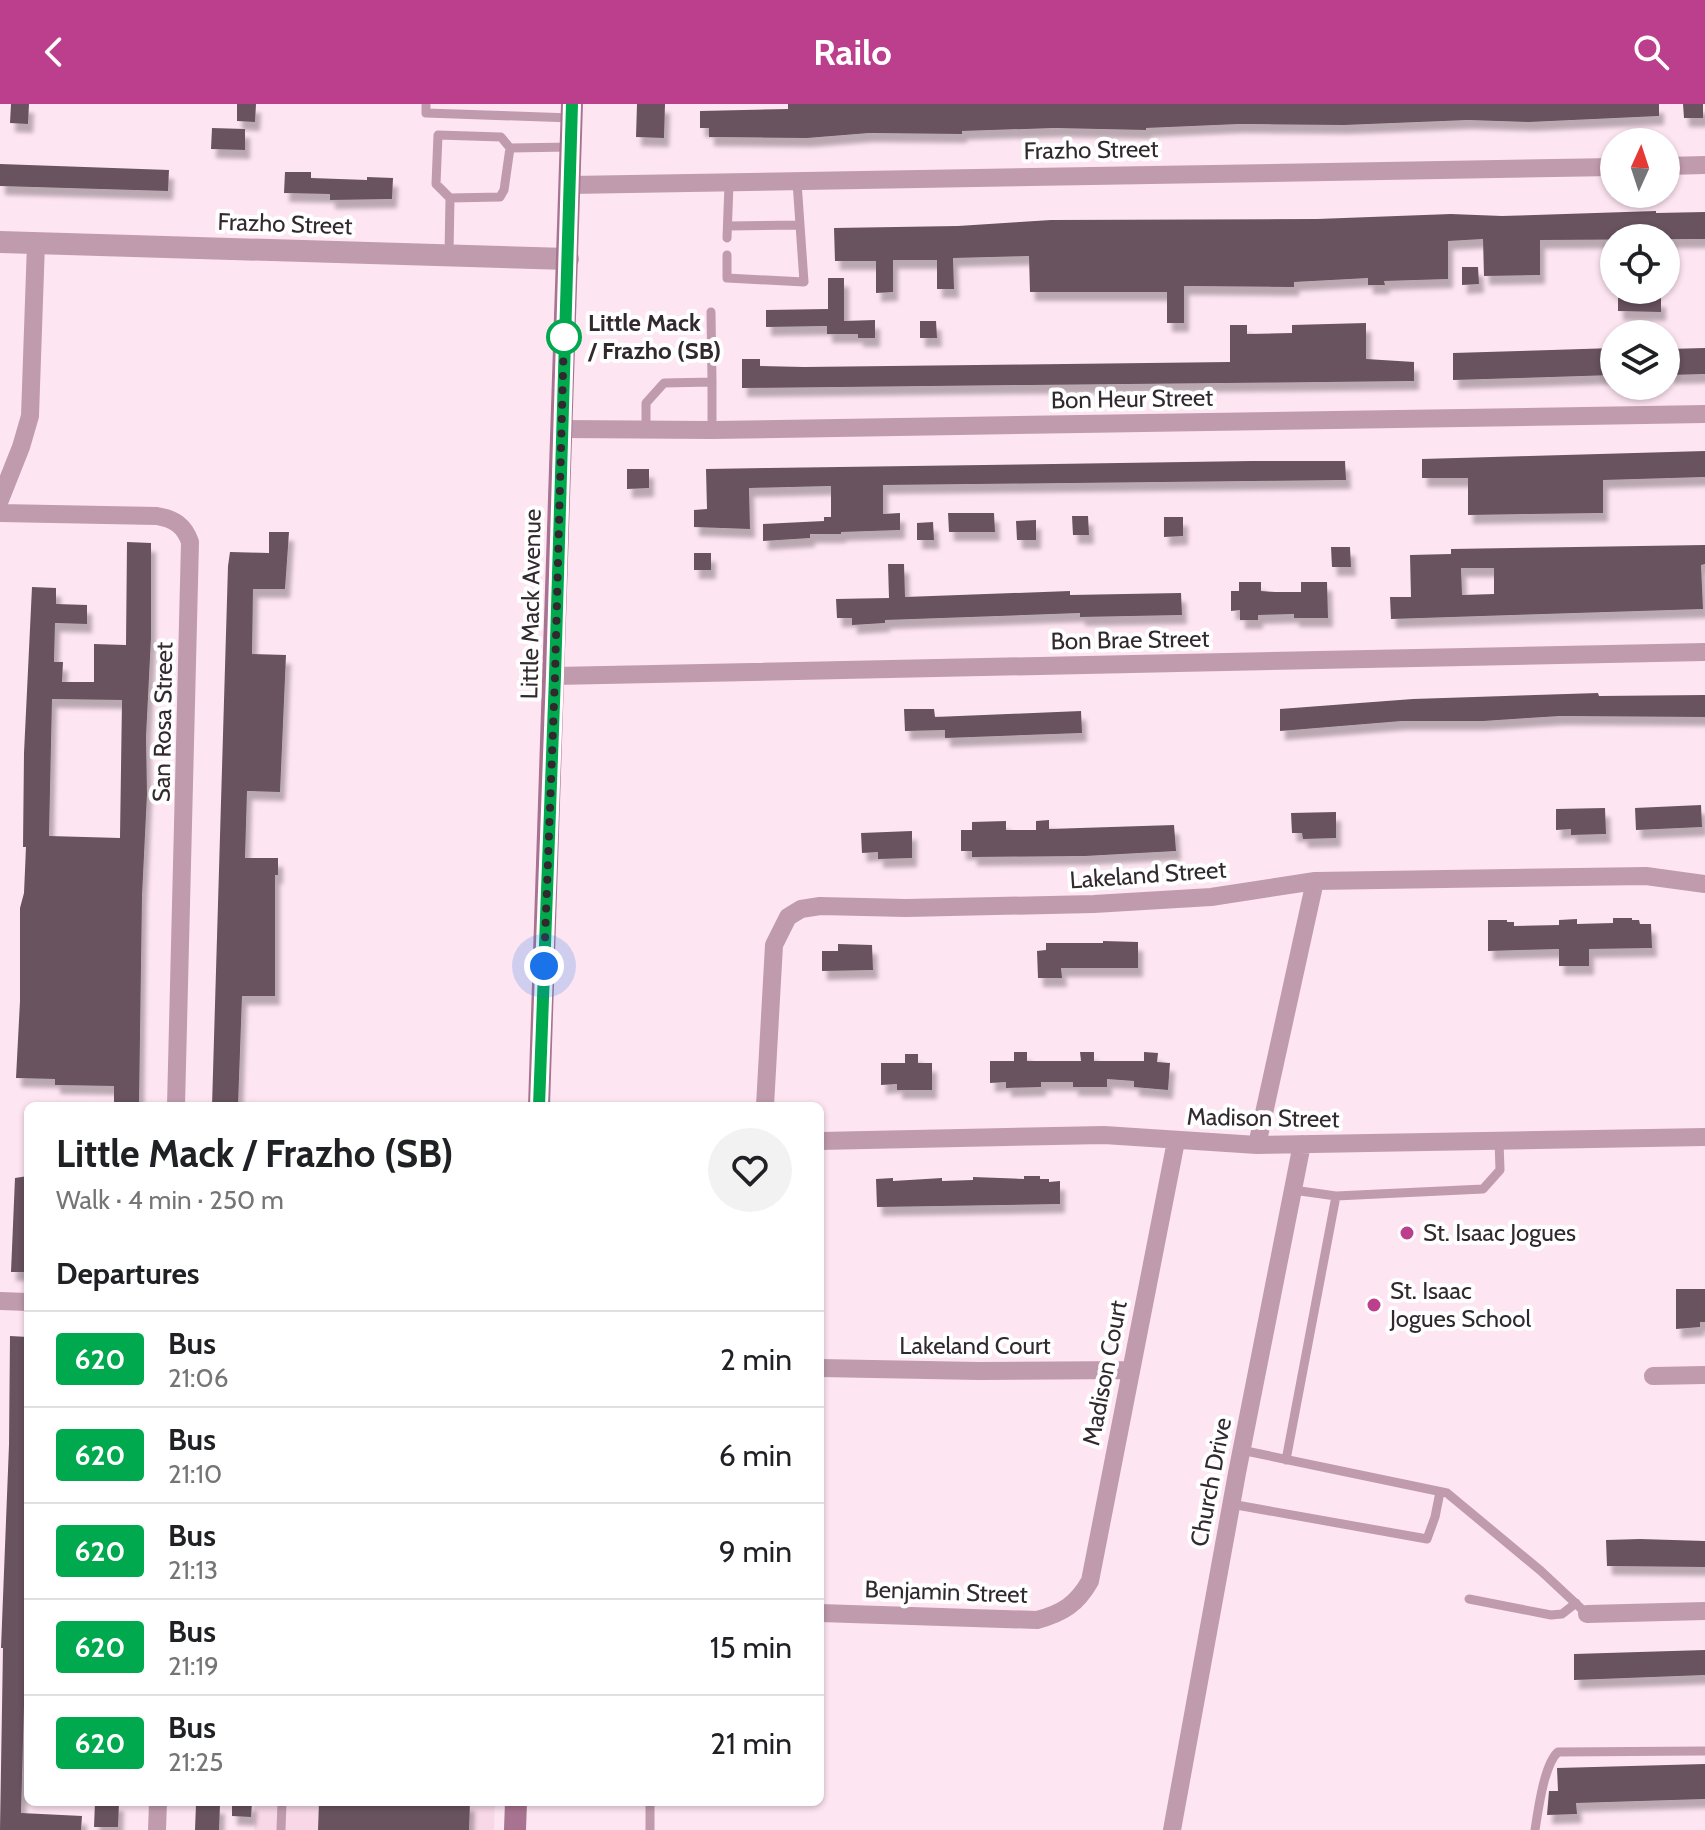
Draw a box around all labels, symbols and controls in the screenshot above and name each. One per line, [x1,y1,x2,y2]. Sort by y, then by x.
icon: back [32,30,76,74]
text: Railo [813,30,892,74]
icon: search [1629,30,1673,74]
north arrow [1600,128,1680,208]
map controls [1600,128,1680,400]
street label: Frazho Street [1023,134,1159,165]
street label: Frazho Street [217,207,353,240]
button: locate [1600,224,1680,304]
place label: Little Mack / Frazho (SB) [587,308,721,365]
marker: Little Mack / Frazho (SB) [547,320,581,354]
button: layers [1600,320,1680,400]
street label: Bon Heur Street [1051,383,1213,414]
street label: Little Mack Avenue [514,508,547,700]
street label: Bon Brae Street [1050,624,1210,655]
street label: San Rosa Street [147,642,178,802]
street label: Lakeland Street [1069,855,1227,894]
your location [524,946,564,986]
street label: Madison Street [1186,1102,1340,1133]
button: heart [708,1128,792,1212]
text: Little Mack / Frazho (SB) [56,1130,453,1177]
text: Walk · 4 min · 250 m [56,1184,284,1216]
place label: St. Isaac Jogues [1423,1218,1576,1247]
marker: St. Isaac Jogues [1398,1224,1416,1242]
text: Departures [56,1255,200,1292]
place label: St. Isaac Jogues School [1389,1276,1531,1333]
marker: St. Isaac Jogues School [1365,1296,1383,1314]
street label: Madison Court [1076,1298,1133,1448]
text: Bus [168,1325,216,1362]
street label: Lakeland Court [899,1331,1051,1360]
text: 2 min [720,1341,792,1378]
text: 620 [75,1342,125,1376]
text: 21:06 [168,1362,228,1394]
street label: Church Drive [1184,1415,1237,1549]
text: Bus [168,1421,216,1458]
text: 6 min [719,1437,792,1474]
text: 620 [75,1438,125,1472]
text: 21:10 [168,1458,222,1490]
text: Bus [168,1517,216,1554]
text: 9 min [719,1533,792,1570]
text: 620 [75,1534,125,1568]
text: 21:13 [168,1554,218,1586]
street label: Benjamin Street [864,1574,1028,1609]
text: Bus [168,1613,216,1650]
text: 15 min [710,1629,792,1666]
text: 620 [75,1630,125,1664]
text: 21:19 [168,1650,219,1682]
text: Bus [168,1709,216,1746]
text: 21 min [710,1725,792,1762]
text: 620 [75,1726,125,1760]
text: 21:25 [168,1746,223,1778]

